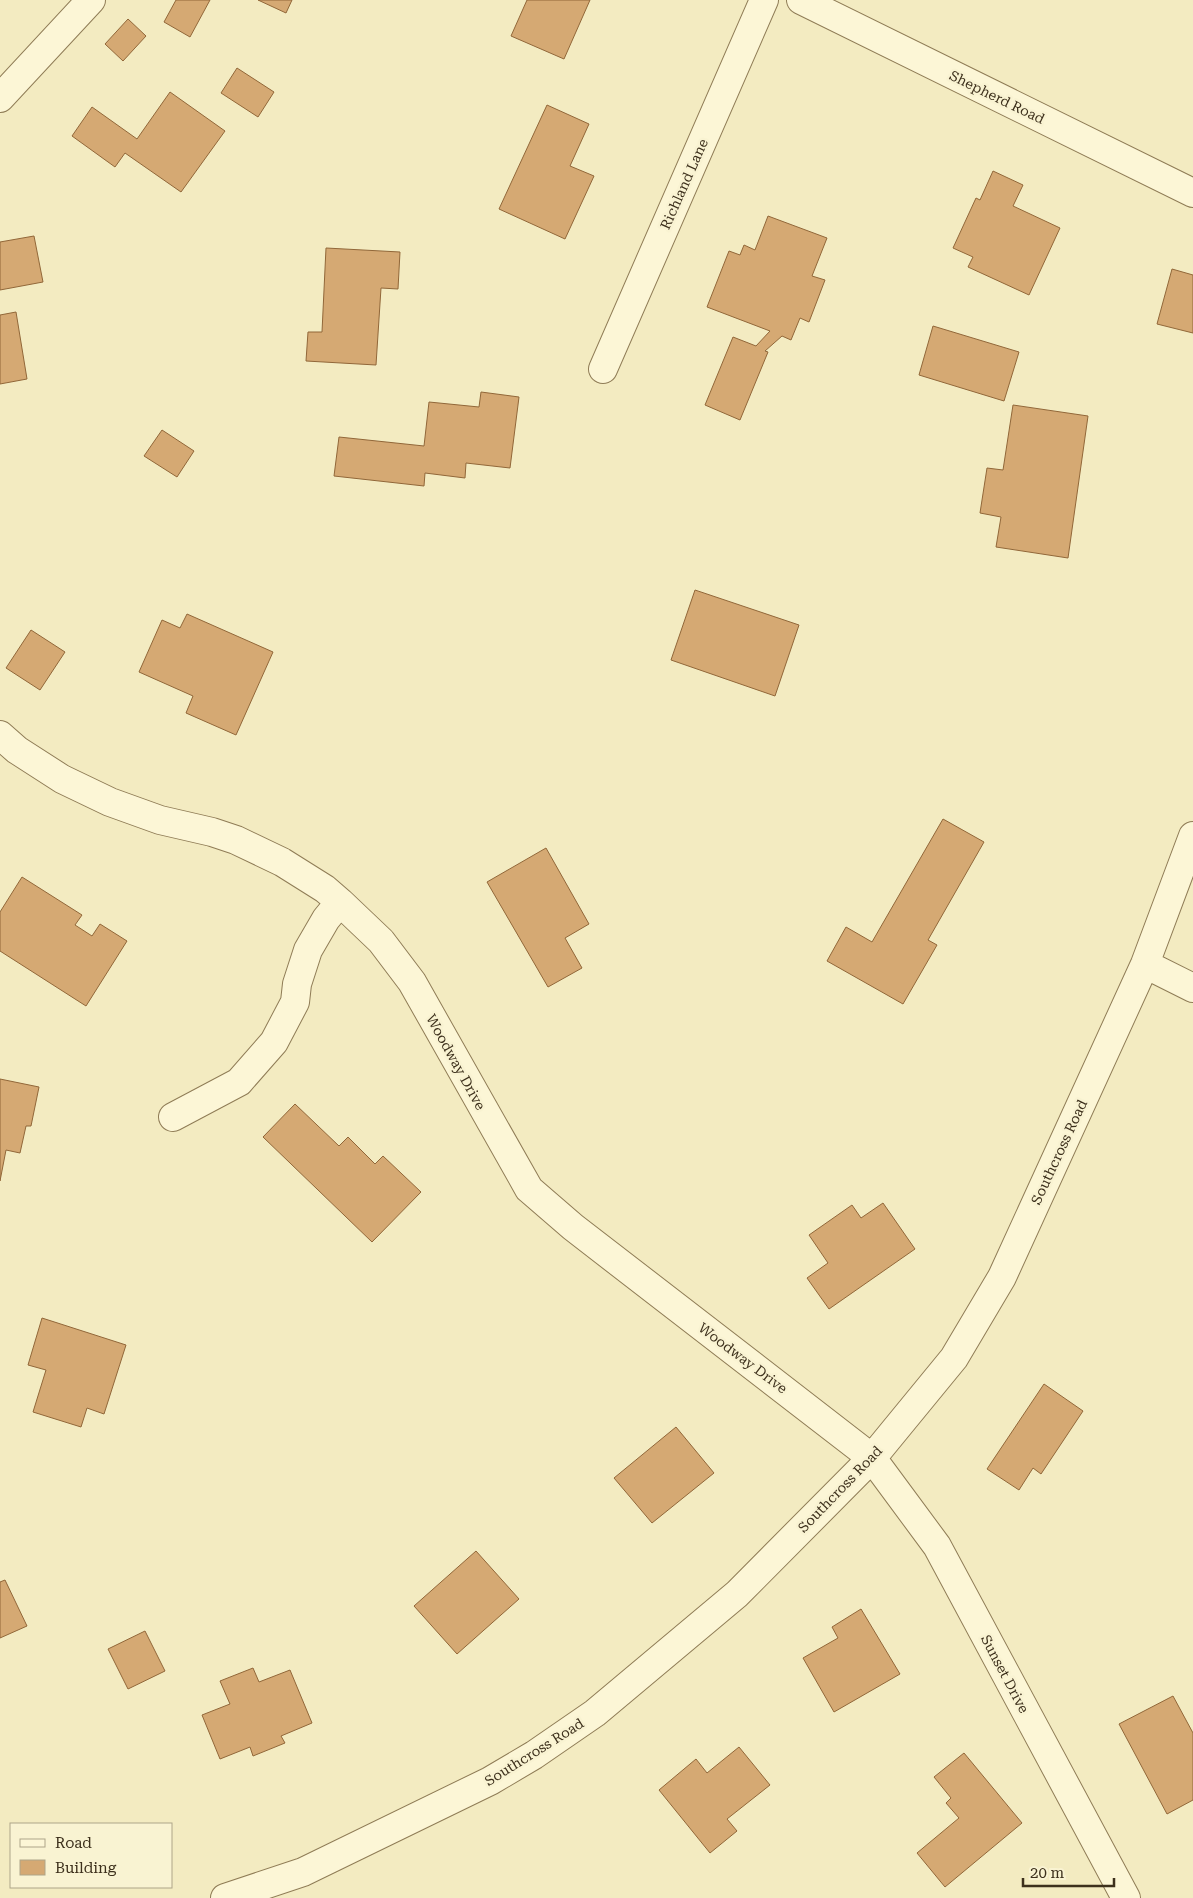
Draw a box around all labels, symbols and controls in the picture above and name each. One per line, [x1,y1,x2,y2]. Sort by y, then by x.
street label: Shepherd Road [947,67,1047,127]
street label: Richland Lane [657,136,711,232]
street label: Woodway Drive [423,1011,489,1113]
street label: Southcross Road [1028,1097,1090,1207]
street label: Woodway Drive [696,1319,791,1397]
street label: Southcross Road [795,1443,885,1535]
street label: Sunset Drive [978,1632,1032,1716]
street label: Southcross Road [482,1715,586,1789]
legend [10,1823,172,1888]
text: Road [55,1834,92,1852]
scale bar [1023,1856,1114,1888]
text: Building [55,1859,117,1877]
text: 20 m [1030,1864,1065,1882]

